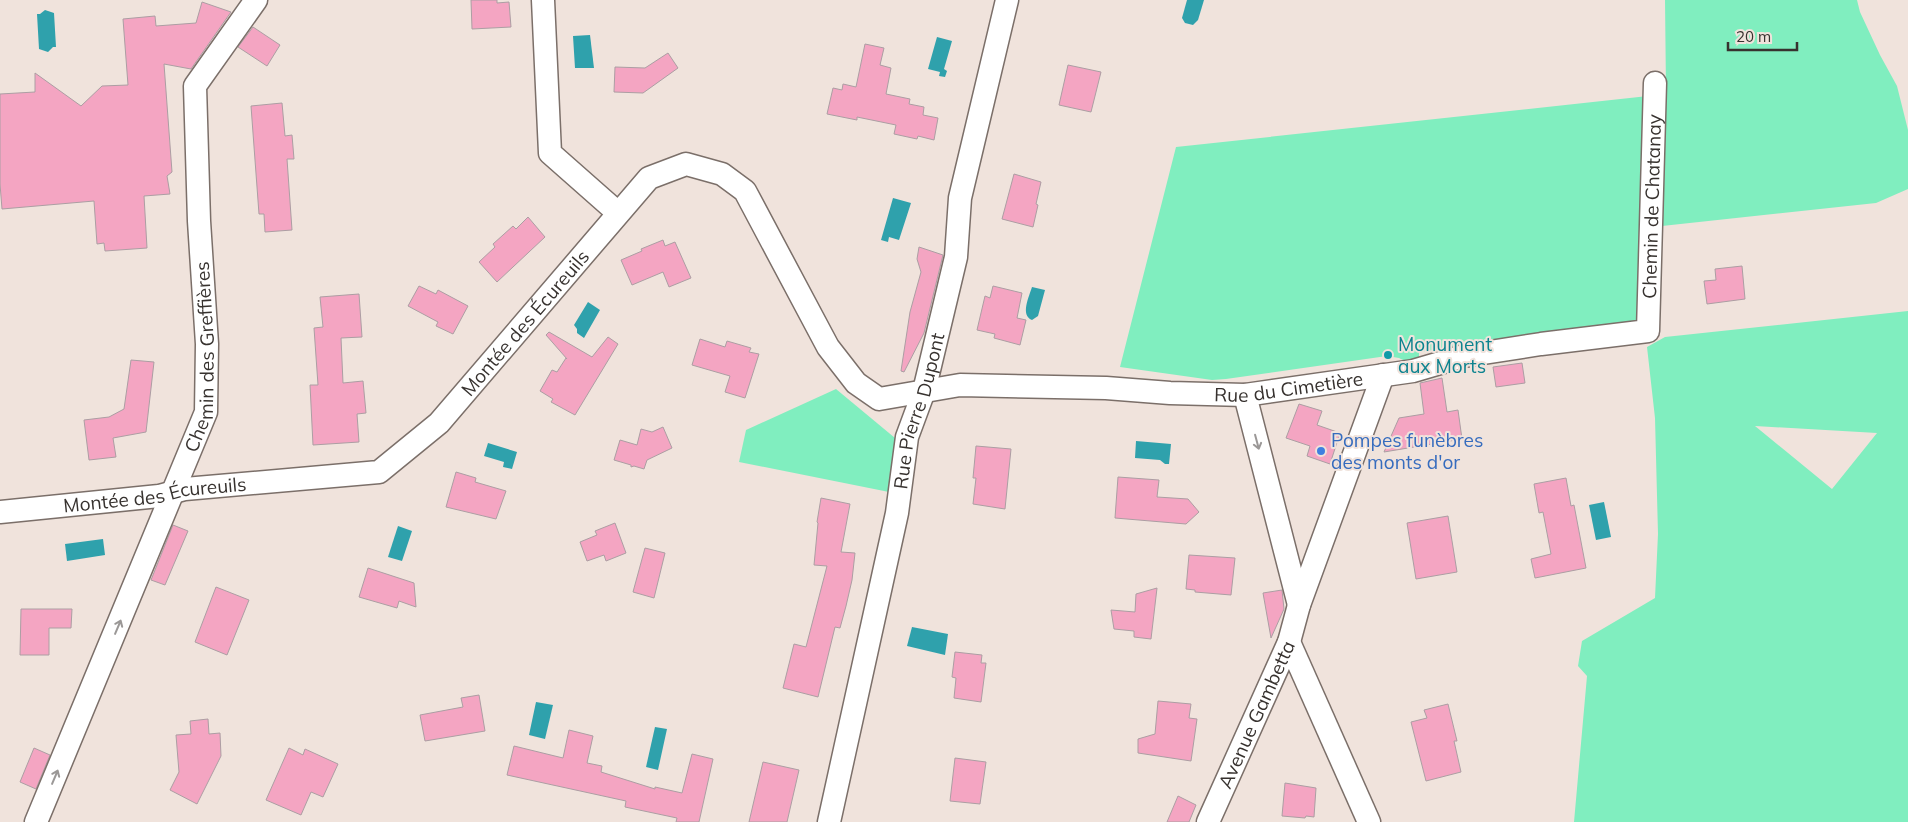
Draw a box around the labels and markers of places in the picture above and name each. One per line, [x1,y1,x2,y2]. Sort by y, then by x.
place label: Monument aux Morts [1398,332,1492,378]
marker: Monument aux Morts [1382,349,1394,361]
place label: Pompes funèbres des monts d'or [1331,428,1483,474]
marker: Pompes funèbres des monts d'or [1315,445,1327,457]

